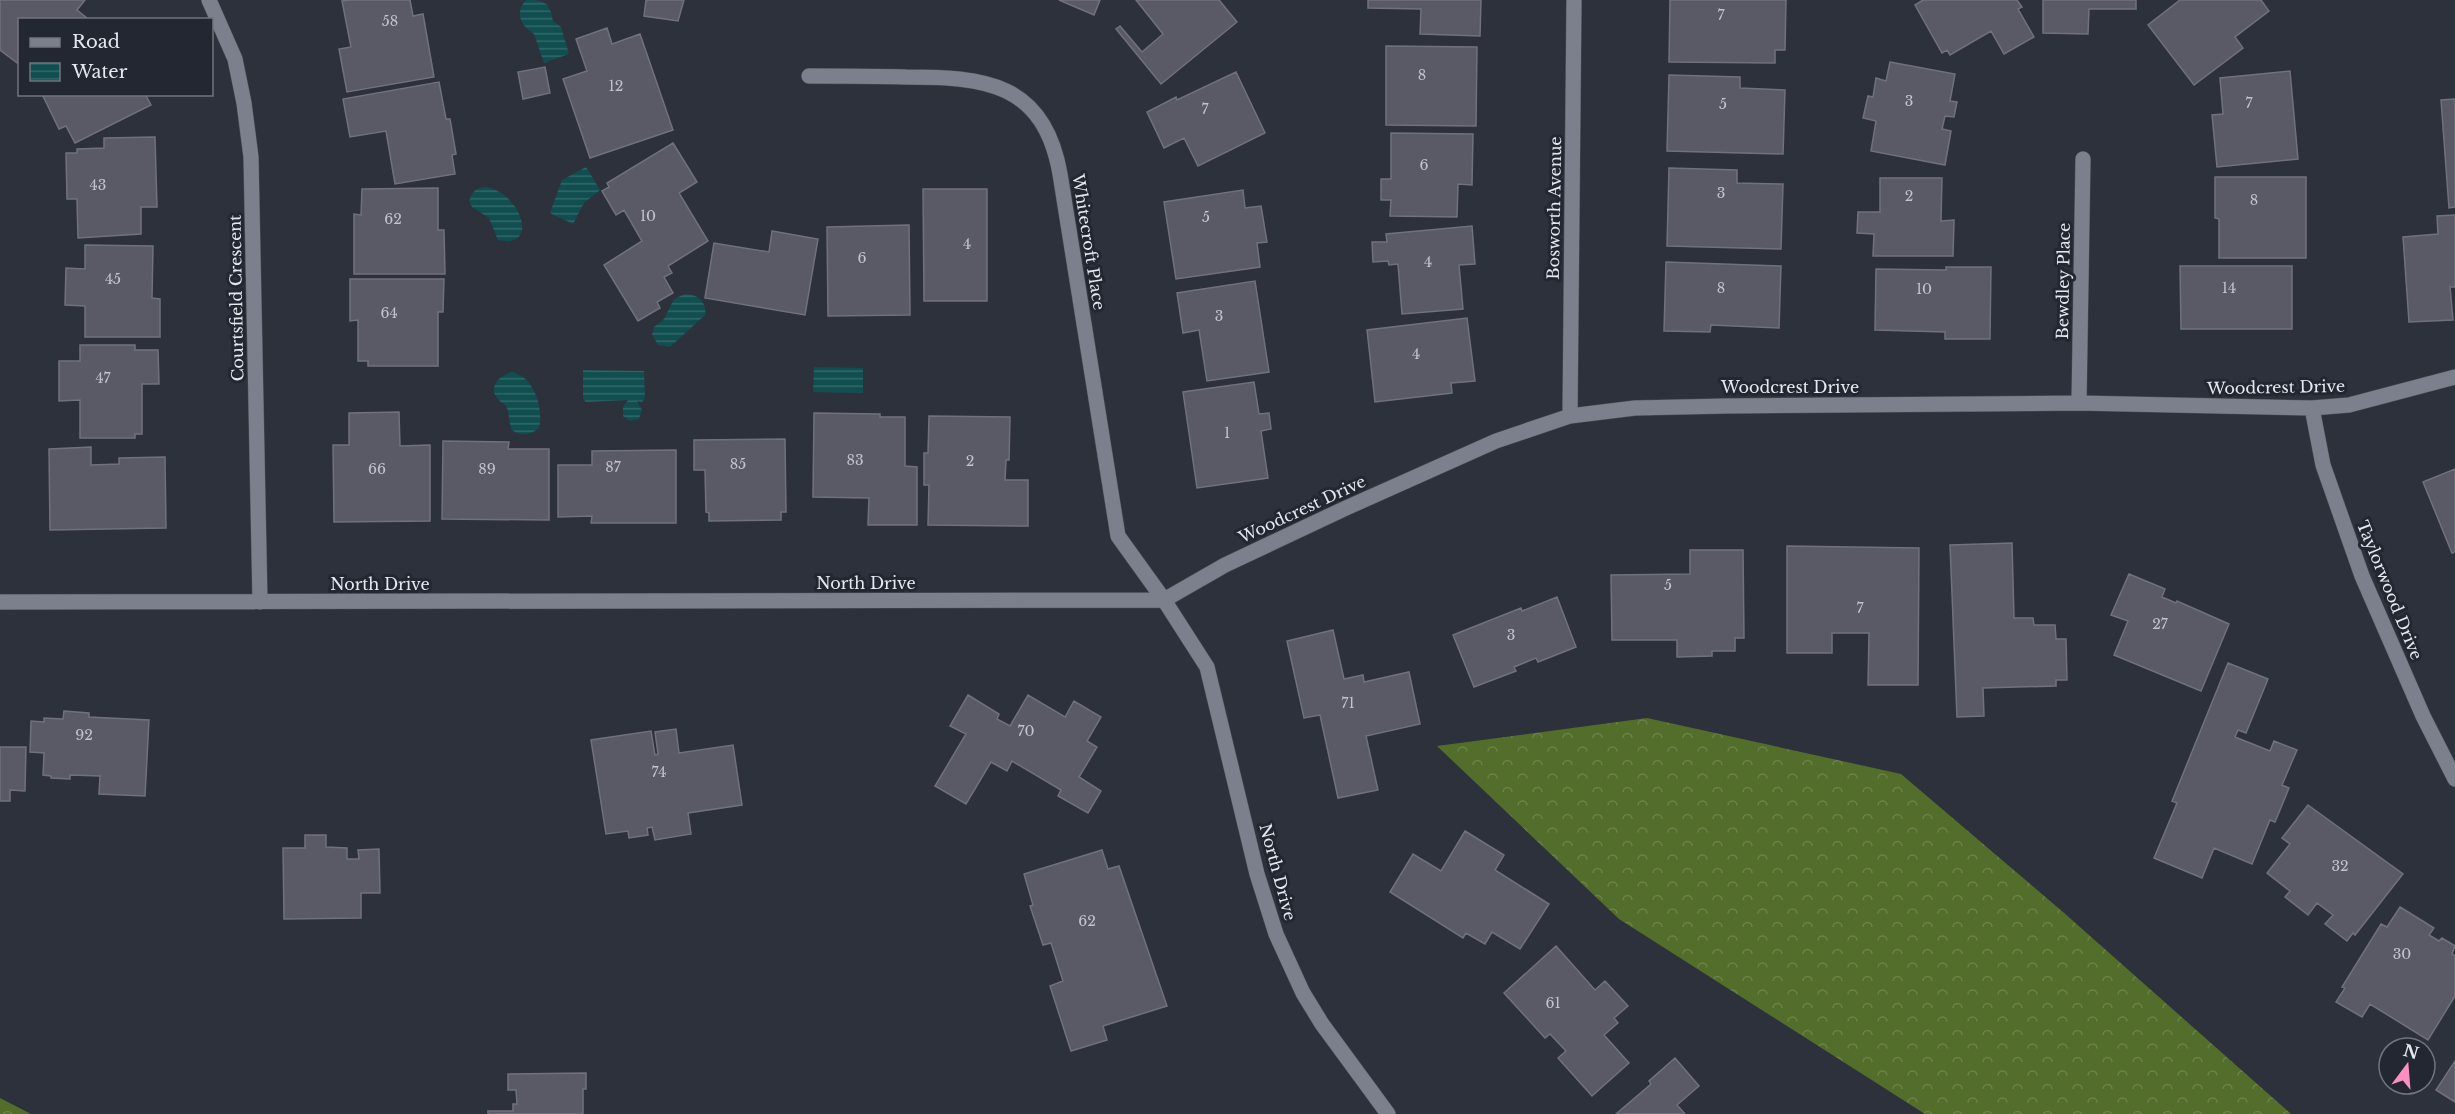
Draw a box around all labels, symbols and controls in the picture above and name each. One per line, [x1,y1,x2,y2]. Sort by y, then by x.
house number: 7 [1717,6,1725,24]
house number: 58 [382,12,398,30]
legend [18,18,213,96]
text: Road [72,31,120,53]
text: Water [71,61,128,83]
house number: 8 [1418,66,1426,84]
house number: 12 [609,77,623,95]
house number: 3 [1905,92,1913,110]
house number: 7 [2245,94,2253,112]
house number: 5 [1719,95,1727,113]
house number: 7 [1201,100,1209,118]
street label: Bosworth Avenue [1543,136,1565,280]
house number: 6 [1419,156,1429,174]
street label: Whitecroft Place [1068,172,1110,311]
house number: 43 [90,176,106,194]
house number: 3 [1717,184,1725,202]
house number: 2 [1905,187,1913,205]
house number: 8 [2250,191,2258,209]
house number: 10 [640,207,656,225]
house number: 5 [1202,208,1210,226]
house number: 62 [384,210,402,228]
street label: Courtsfield Crescent [225,214,247,382]
street label: Bewdley Place [2052,222,2074,340]
house number: 4 [963,235,971,253]
house number: 6 [857,249,867,267]
house number: 4 [1424,253,1432,271]
house number: 45 [105,270,121,288]
house number: 8 [1717,279,1725,297]
house number: 14 [2222,279,2236,297]
house number: 10 [1916,280,1932,298]
house number: 64 [380,304,398,322]
house number: 3 [1215,307,1223,325]
house number: 4 [1412,345,1420,363]
house number: 47 [95,369,112,387]
street label: Woodcrest Drive [2206,376,2345,398]
street label: Woodcrest Drive [1720,377,1859,397]
house number: 1 [1224,424,1230,442]
house number: 83 [846,451,864,469]
house number: 2 [966,452,974,470]
house number: 85 [730,455,746,473]
house number: 87 [605,458,622,476]
house number: 66 [368,460,386,478]
house number: 89 [478,460,496,478]
street label: Woodcrest Drive [1234,471,1369,548]
street label: Taylorwood Drive [2353,517,2427,663]
street label: North Drive [816,573,916,593]
street label: North Drive [330,574,430,594]
house number: 5 [1664,576,1672,594]
house number: 7 [1856,599,1864,617]
house number: 27 [2152,615,2169,633]
house number: 3 [1507,626,1515,644]
house number: 71 [1341,694,1355,712]
house number: 70 [1017,722,1035,740]
house number: 92 [75,726,93,744]
house number: 74 [652,763,666,781]
street label: North Drive [1255,821,1301,923]
house number: 32 [2331,857,2349,875]
house number: 62 [1078,912,1096,930]
house number: 30 [2393,945,2411,963]
house number: 61 [1545,994,1561,1012]
north arrow [2377,1036,2437,1096]
text: N [2401,1040,2421,1063]

